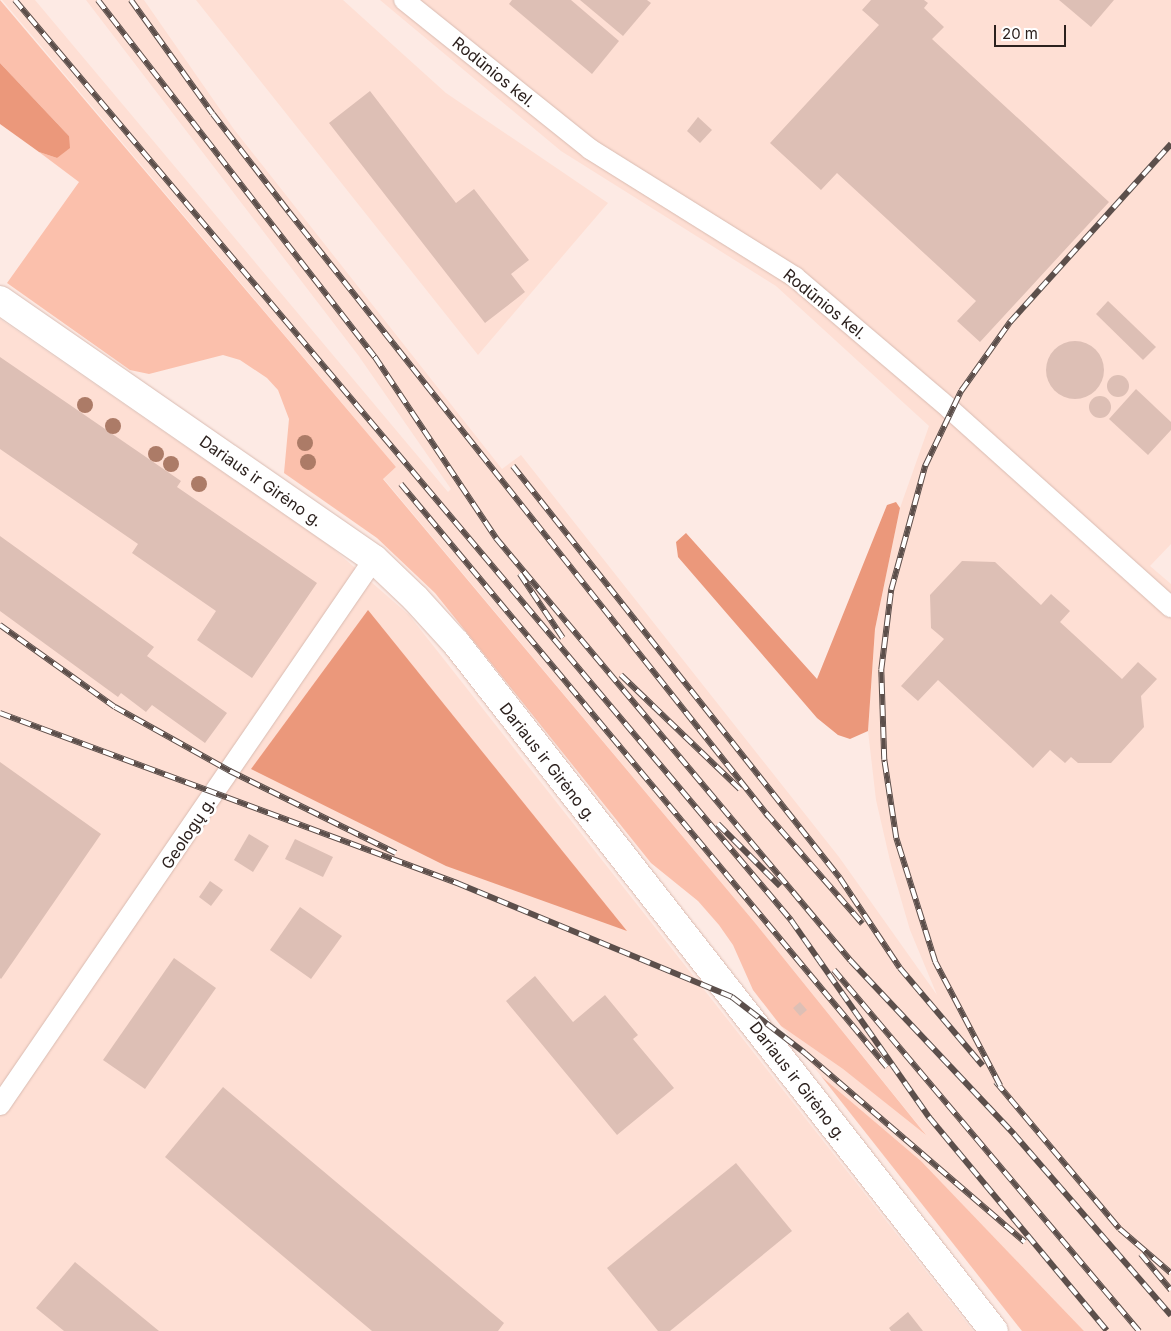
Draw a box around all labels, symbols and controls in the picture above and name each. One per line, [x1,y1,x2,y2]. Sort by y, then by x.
scale bar [996,15,1068,47]
text: 20 m [1002,24,1038,43]
street label: Rodūnios kel. [449,33,539,111]
street label: Rodūnios kel. [780,265,870,343]
street label: Dariaus ir Girėno g. [196,431,326,531]
street label: Dariaus ir Girėno g. [496,699,600,825]
street label: Geologų g. [157,793,219,873]
street label: Dariaus ir Girėno g. [746,1018,850,1144]

